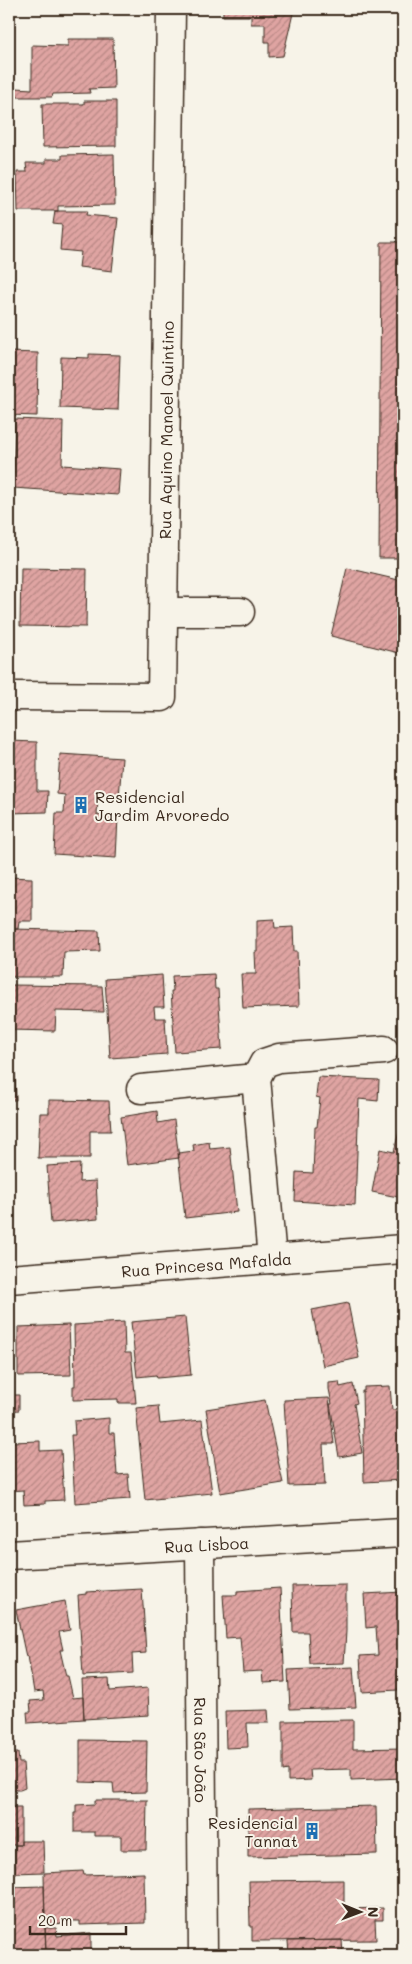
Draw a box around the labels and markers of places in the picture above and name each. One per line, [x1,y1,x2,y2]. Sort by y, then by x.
place label: Residencial Jardim Arvoredo [95,786,229,825]
building icon: Residencial Jardim Arvoredo [71,795,91,815]
place label: Residencial Tannat [208,1812,298,1851]
building icon: Residencial Tannat [302,1821,322,1841]

